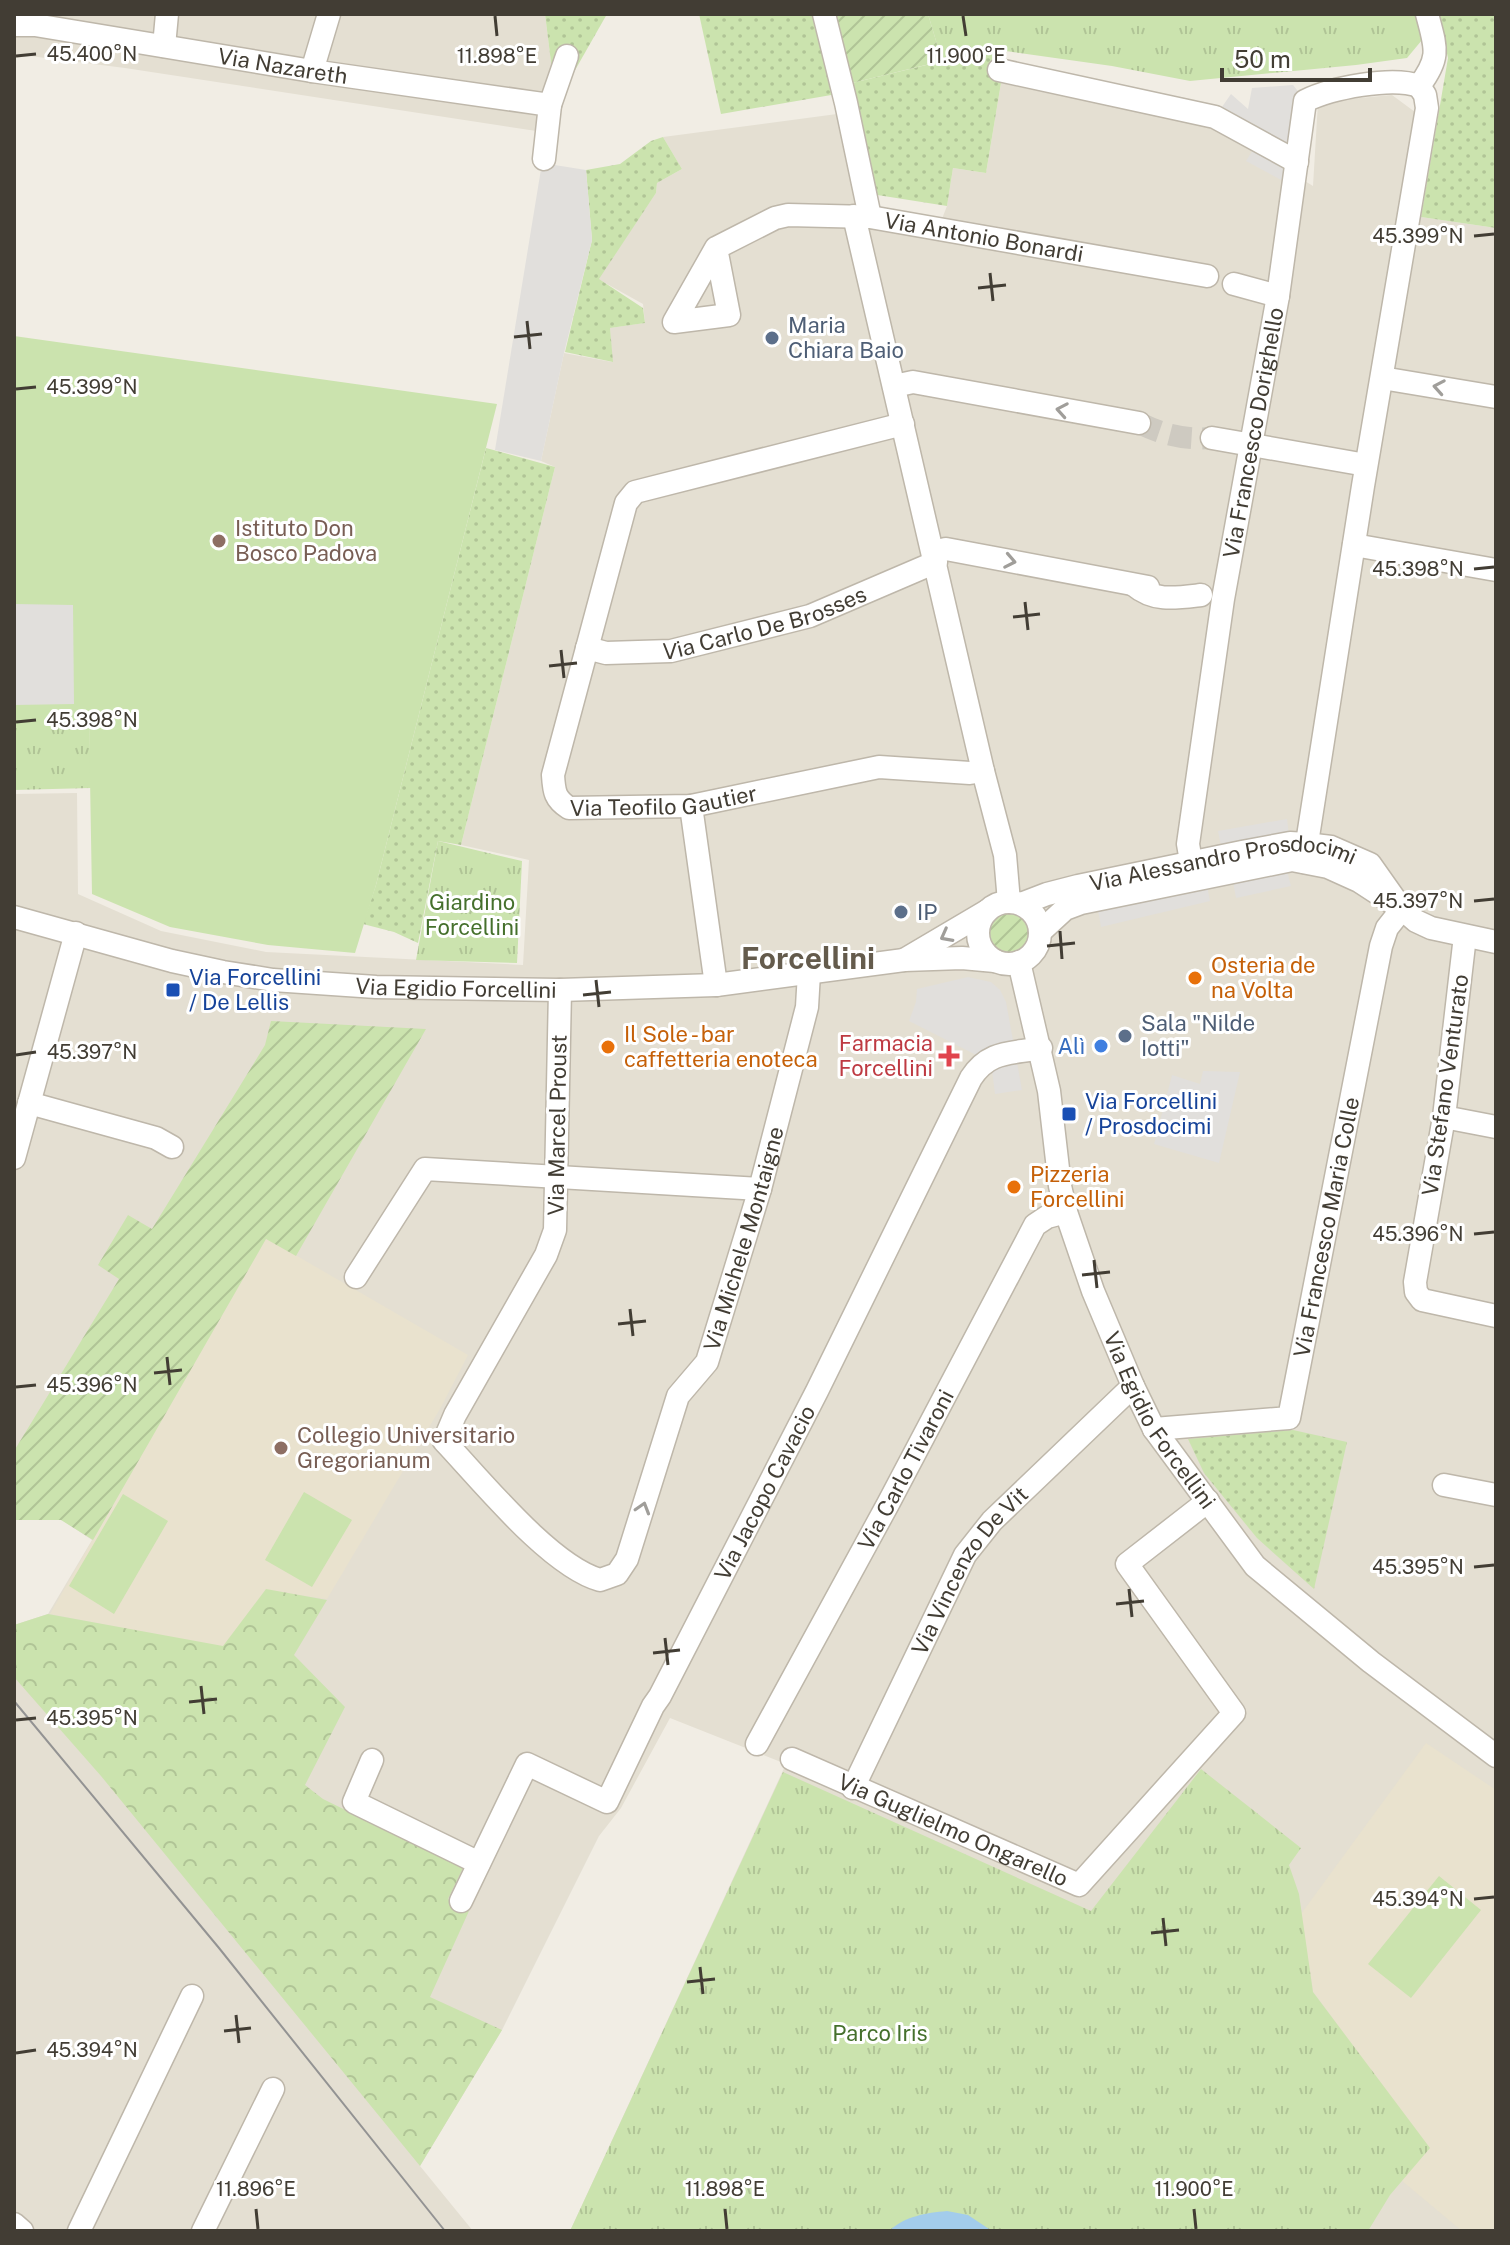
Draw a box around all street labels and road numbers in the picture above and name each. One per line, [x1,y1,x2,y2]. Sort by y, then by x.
street label: Via Nazareth [216,43,349,89]
street label: Via Antonio Bonardi [882,207,1085,267]
street label: Via Francesco Dorighello [1218,305,1289,560]
street label: Via Carlo De Brosses [662,580,870,664]
street label: Via Teofilo Gautier [570,780,759,821]
street label: Via Alessandro Prosdocimi [1087,830,1361,896]
street label: Via Stefano Venturato [1417,972,1473,1198]
street label: Via Egidio Forcellini [354,973,557,1003]
street label: Via Marcel Proust [542,1034,572,1216]
street label: Via Francesco Maria Colle [1288,1095,1364,1359]
street label: Via Michele Montaigne [698,1124,789,1354]
street label: Via Egidio Forcellini [1099,1328,1221,1514]
street label: Via Carlo Tivaroni [852,1385,959,1554]
street label: Via Jacopo Cavacio [709,1401,820,1584]
street label: Via Vincenzo De Vit [906,1481,1033,1659]
street label: Via Guglielmo Ongarello [834,1768,1072,1892]

